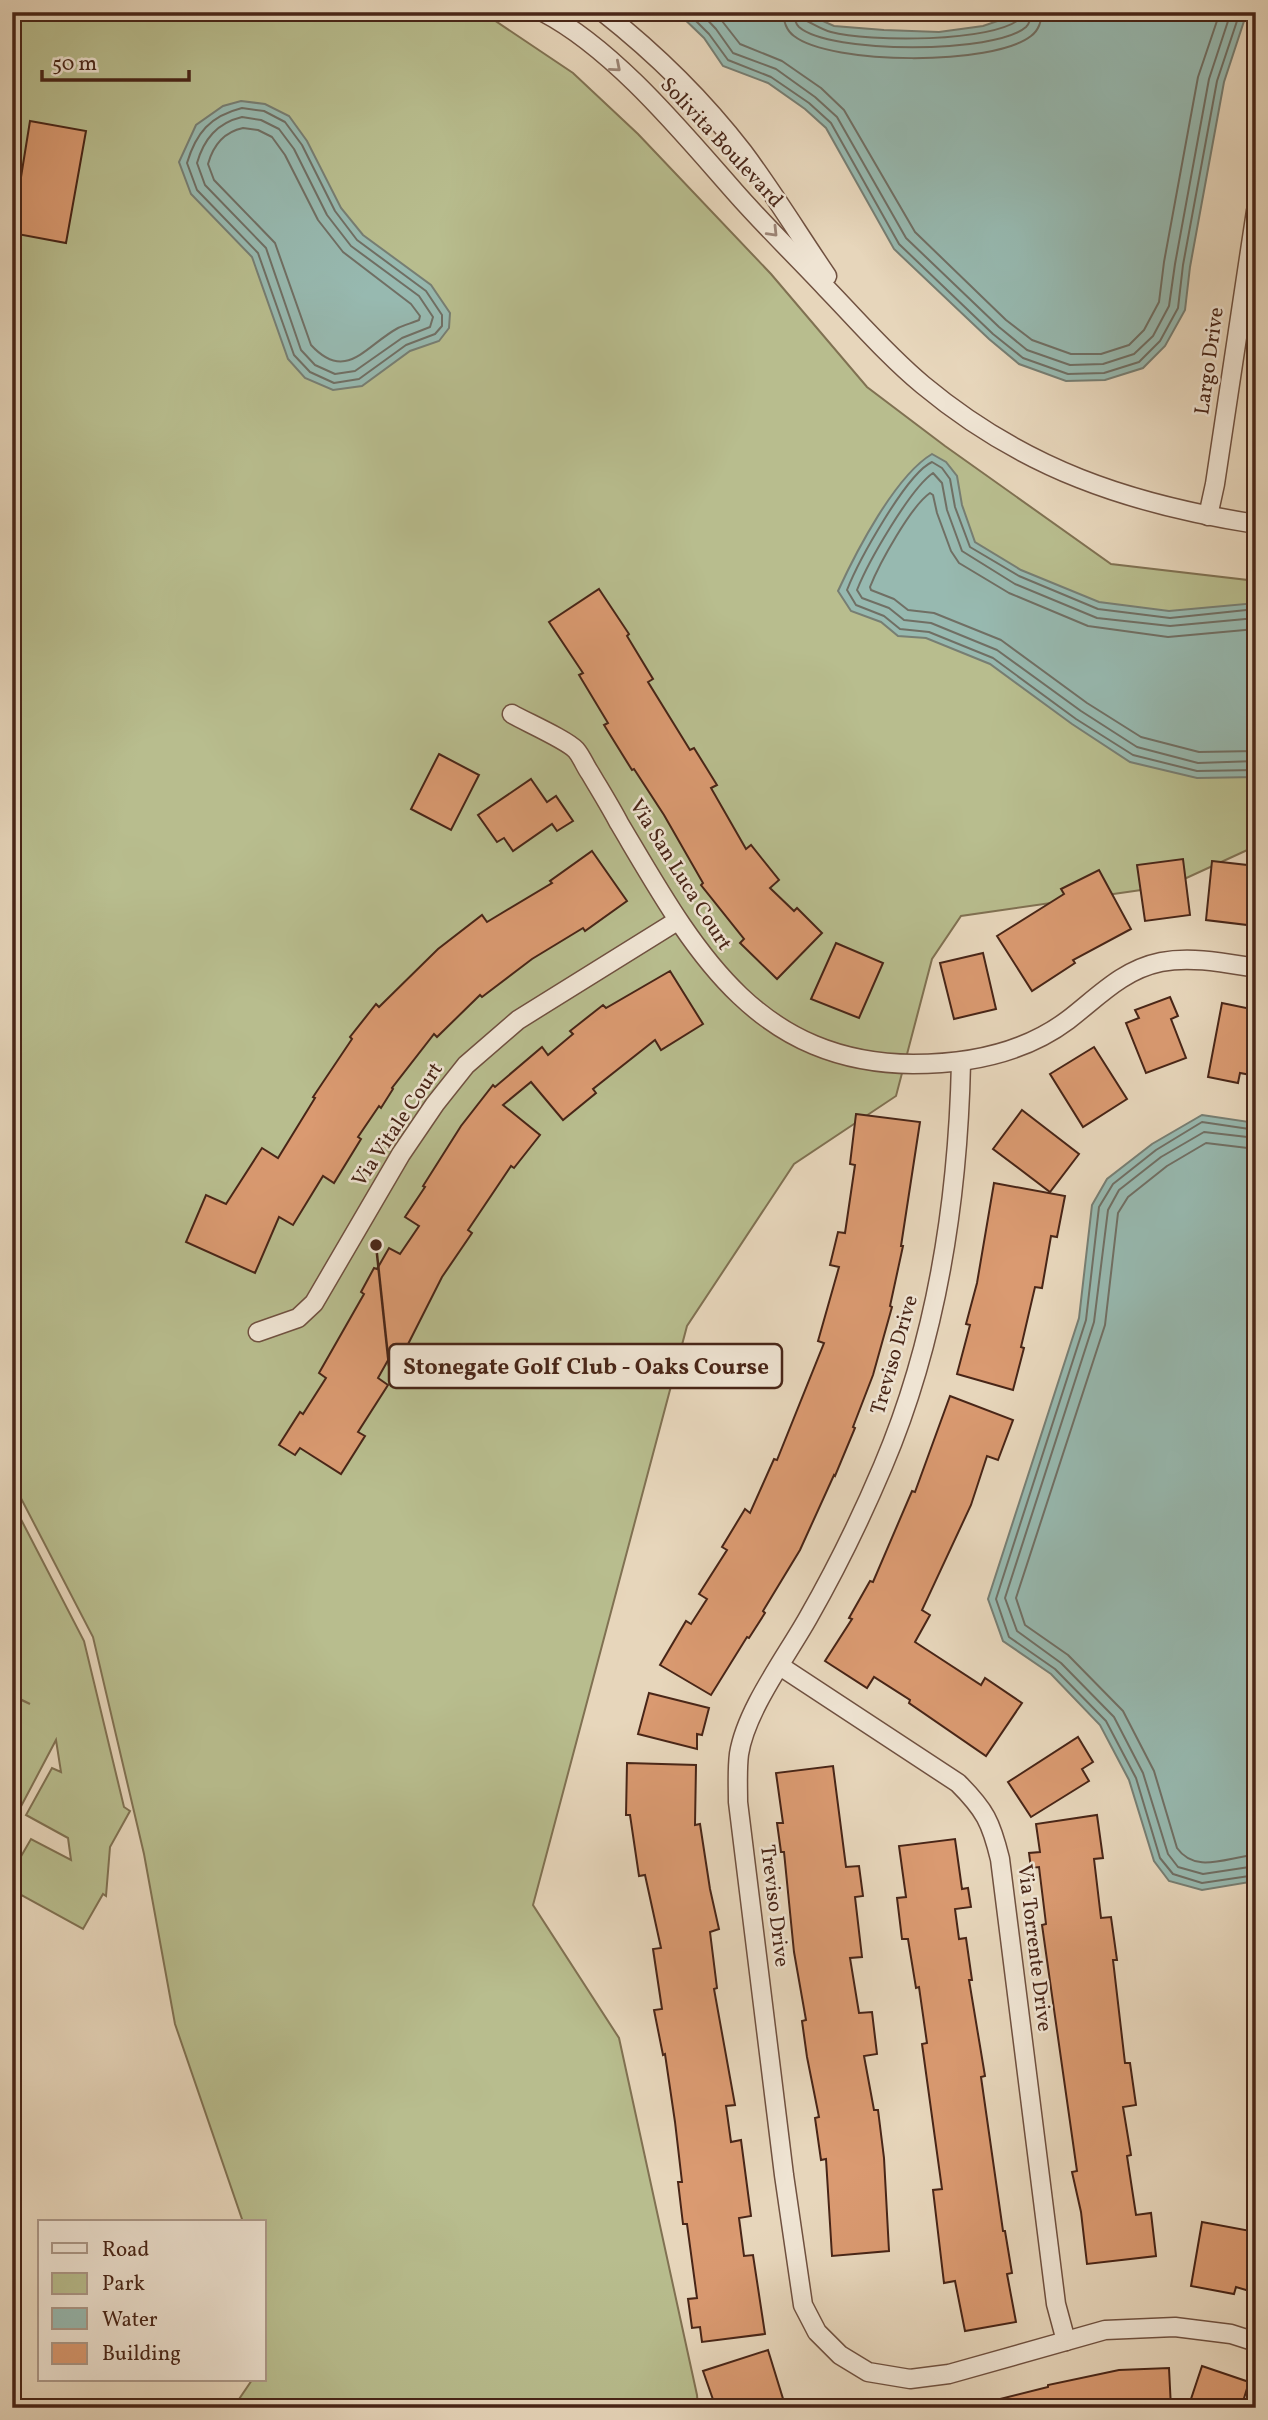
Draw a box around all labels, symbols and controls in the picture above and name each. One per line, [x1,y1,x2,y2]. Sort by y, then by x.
scale bar [42,38,189,82]
text: 50 m [52,50,97,79]
one-way arrow [608,59,621,71]
street label: Solivita Boulevard [653,71,789,215]
one-way arrow [764,224,777,237]
street label: Largo Drive [1188,305,1232,417]
street label: Via San Luca Court [622,794,738,956]
street label: Via Vitale Court [346,1057,450,1193]
street label: Treviso Drive [864,1292,926,1418]
callout: Stonegate Golf Club - Oaks Course [389,1344,782,1388]
text: Stonegate Golf Club - Oaks Course [403,1352,769,1384]
street label: Treviso Drive [752,1843,796,1969]
street label: Via Torrente Drive [1009,1863,1059,2033]
legend [38,2220,266,2382]
text: Road [102,2236,149,2265]
text: Park [102,2270,145,2299]
text: Water [102,2306,158,2335]
text: Building [102,2340,181,2369]

